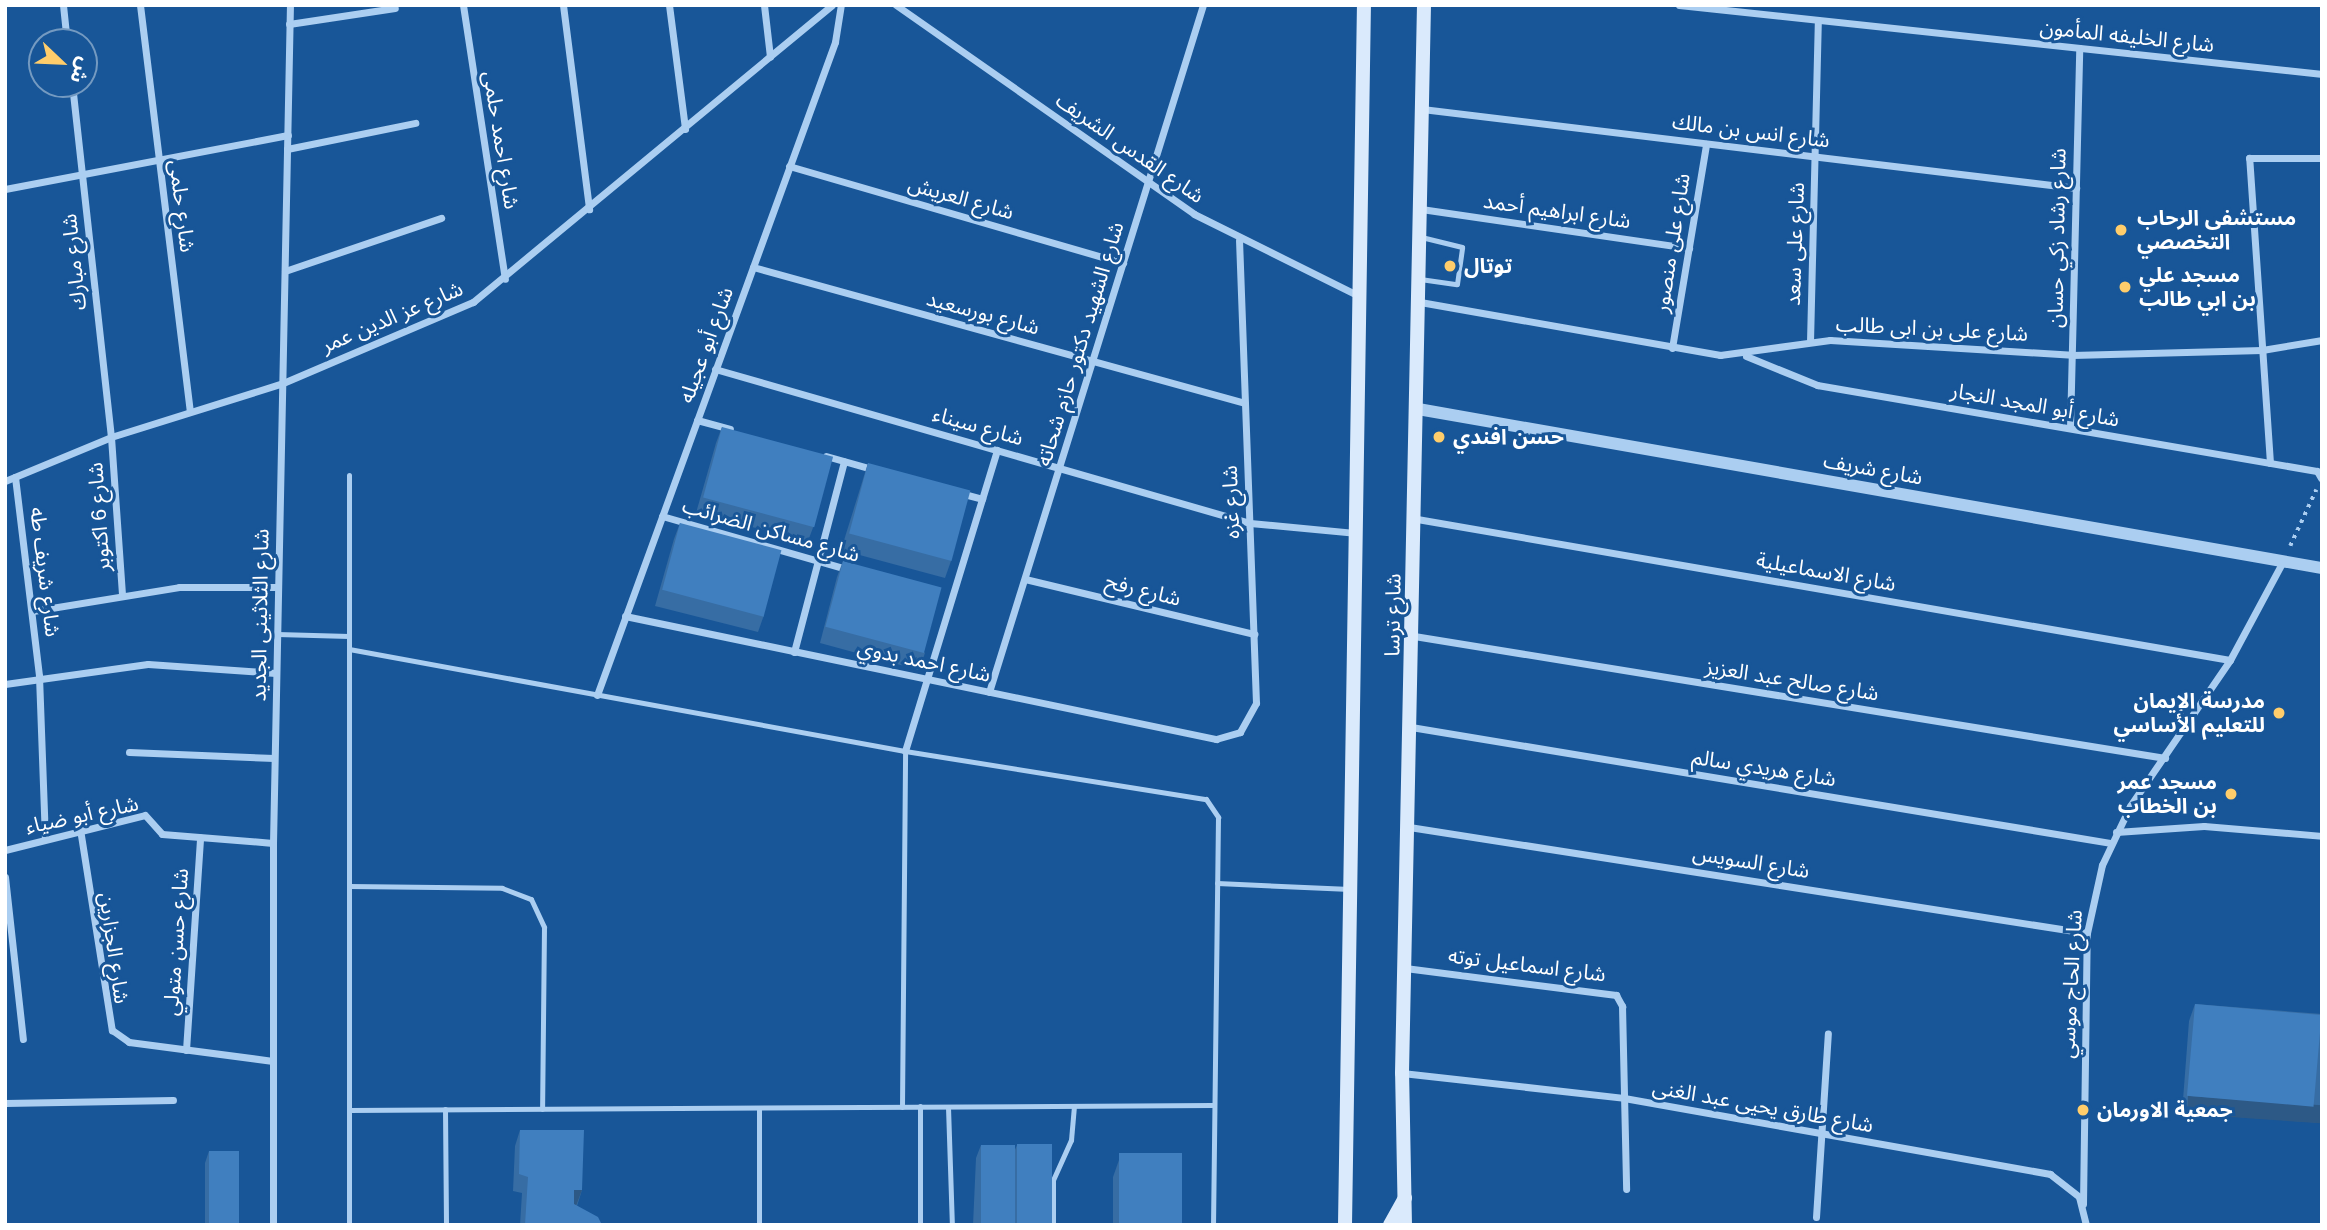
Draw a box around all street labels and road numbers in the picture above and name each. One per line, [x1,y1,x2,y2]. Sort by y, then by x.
street label: شارع الخليفه المأمون [2039,14,2215,58]
street label: شارع احمد حلمى [478,69,524,211]
street label: شارع القدس الشريف [1051,87,1209,209]
street label: شارع انس بن مالك [1671,109,1831,153]
street label: شارع رشاد زكي حسان [2043,148,2071,328]
street label: شارع حلمى [164,158,200,254]
street label: شارع العريش [905,171,1017,225]
street label: شارع على منصور [1649,172,1695,314]
street label: شارع على سعد [1780,182,1810,306]
street label: شارع ابراهيم أحمد [1482,188,1632,234]
street label: شارع مبارك [56,213,92,311]
street label: شارع الشهيد دكتور حازم شحاته [1031,219,1129,469]
street label: شارع عز الدين عمر [317,276,467,358]
street label: شارع أبو عجيله [673,284,739,406]
street label: شارع بورسعيد [924,286,1042,340]
street label: شارع على بن ابى طالب [1835,311,2029,347]
street label: شارع أبو المجد النجار [1949,378,2121,432]
street label: شارع سيناء [930,401,1026,451]
street label: شارع شريف [1821,448,1925,490]
street label: شارع 6 اكتوبر [83,461,115,573]
street label: شارع غزه [1217,465,1245,539]
street label: شارع مساكن الضرائب [679,493,863,567]
street label: شارع شريف طه [25,506,65,638]
street label: شارع الثلاثينى الجديد [246,528,274,702]
street label: شارع الاسماعيلية [1754,547,1898,597]
street label: شارع رفح [1103,568,1183,612]
street label: شارع ترسا [1380,573,1406,657]
street label: شارع احمد بدوي [855,635,993,687]
street label: شارع صالح عبد العزيز [1704,654,1880,706]
street label: شارع هريدي سالم [1690,744,1838,792]
street label: شارع أبو ضياء [23,791,141,839]
street label: شارع السويس [1691,840,1811,884]
street label: شارع حسن متولي [158,867,194,1017]
street label: شارع الجزارين [94,891,134,1005]
street label: شارع الحاج موسي [2055,909,2087,1059]
street label: شارع اسماعيل توته [1447,943,1607,987]
street label: شارع طارق يحيى عبد الغنى [1651,1074,1875,1138]

